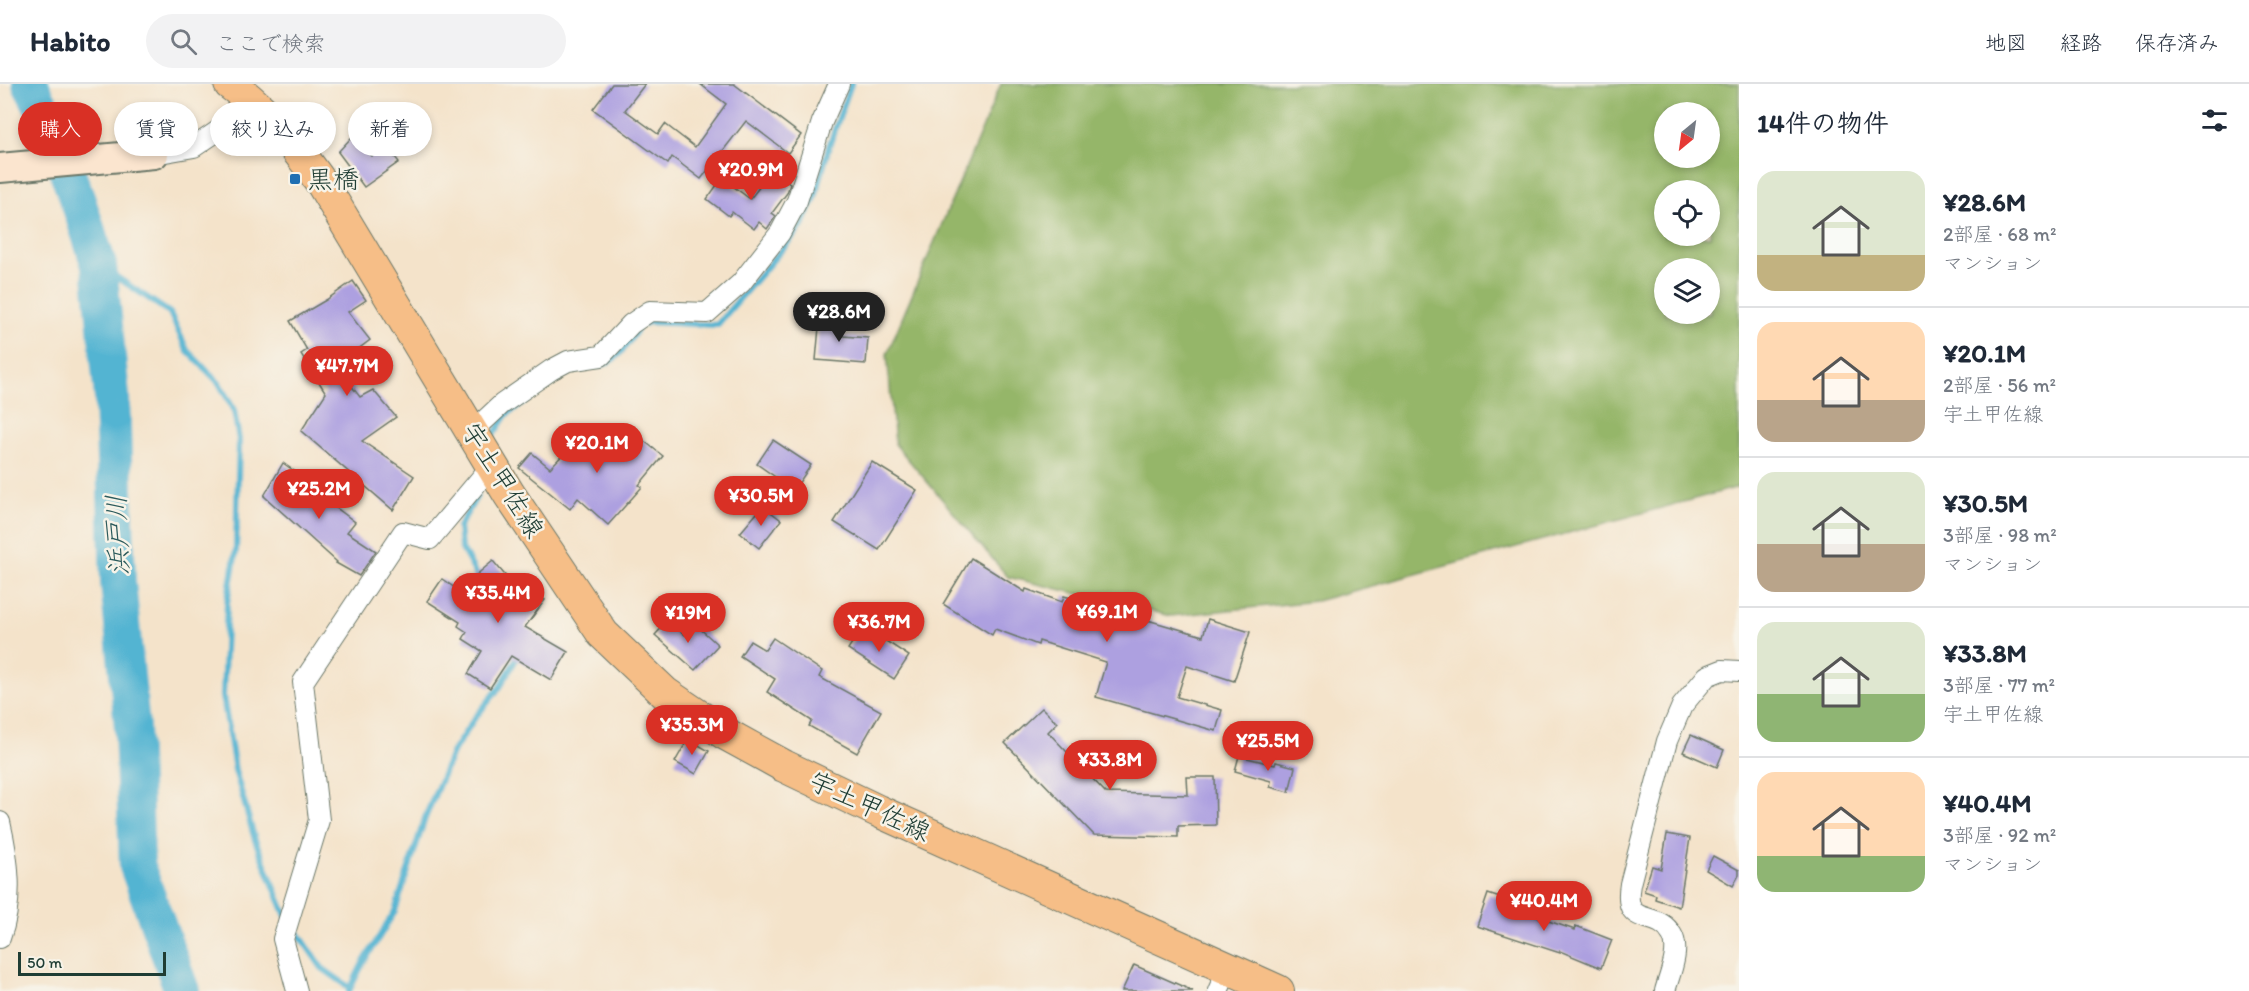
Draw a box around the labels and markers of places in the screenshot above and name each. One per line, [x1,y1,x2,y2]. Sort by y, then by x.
pin: ¥20.9M [702,150,800,201]
place label: 黒橋 [307,163,359,195]
marker: 黒橋 [288,172,302,186]
pin: ¥28.6M [790,292,888,343]
pin: ¥47.7M [298,346,396,397]
pin: ¥20.1M [548,423,646,474]
pin: ¥25.2M [270,469,368,520]
pin: ¥30.5M [712,476,810,527]
pin: ¥35.4M [449,573,547,624]
pin: ¥69.1M [1058,592,1156,643]
pin: ¥19M [652,593,724,644]
pin: ¥36.7M [830,602,928,653]
pin: ¥35.3M [643,705,741,756]
pin: ¥25.5M [1219,721,1317,772]
pin: ¥33.8M [1061,740,1159,791]
pin: ¥40.4M [1495,881,1593,932]

